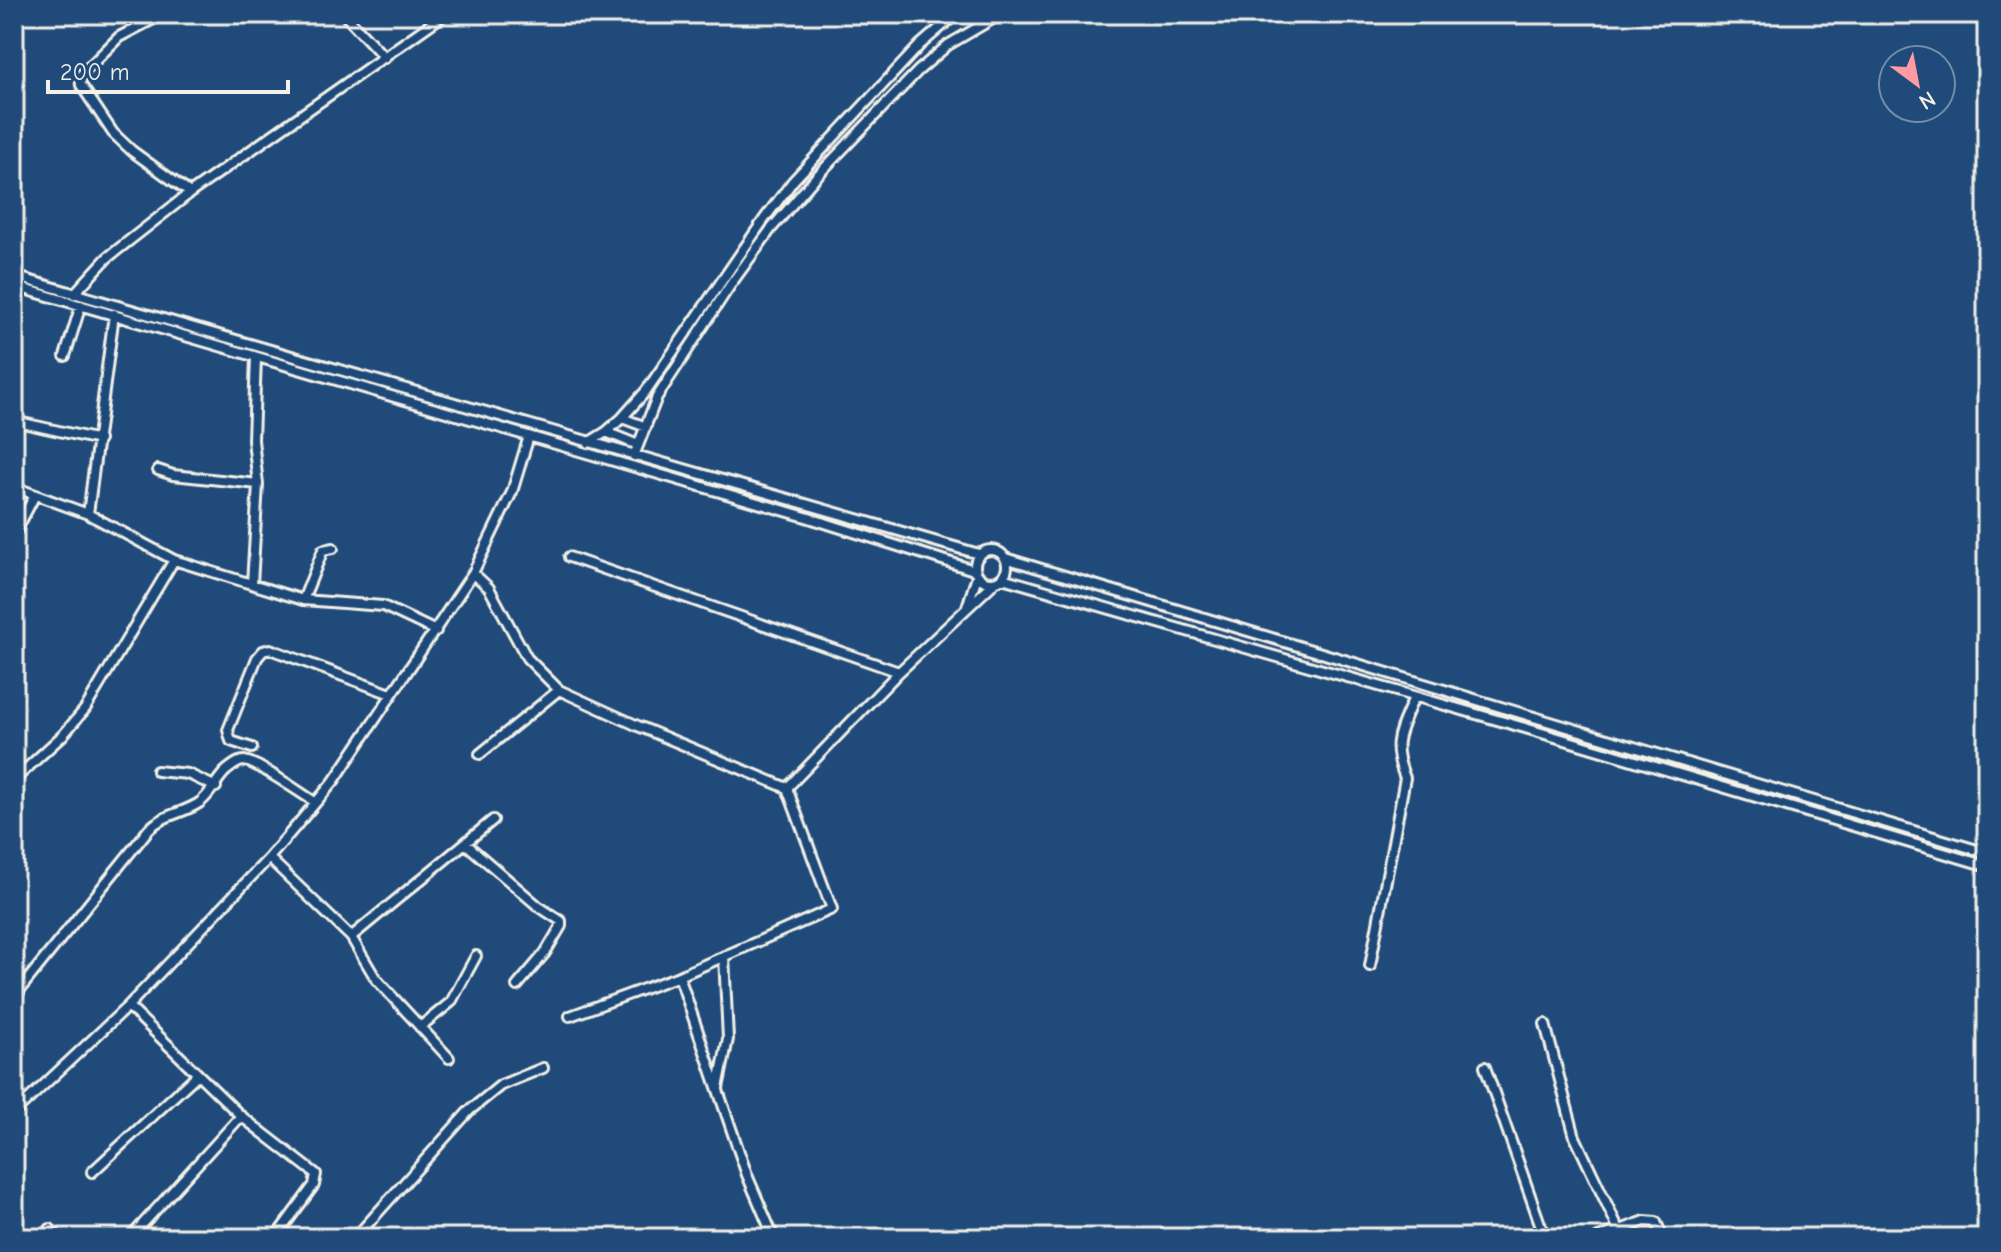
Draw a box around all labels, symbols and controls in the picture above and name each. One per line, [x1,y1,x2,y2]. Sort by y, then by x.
scale bar [48,44,288,94]
north arrow [1877,44,1957,124]
text: 200 m [60,58,130,86]
text: N [1914,85,1940,115]

